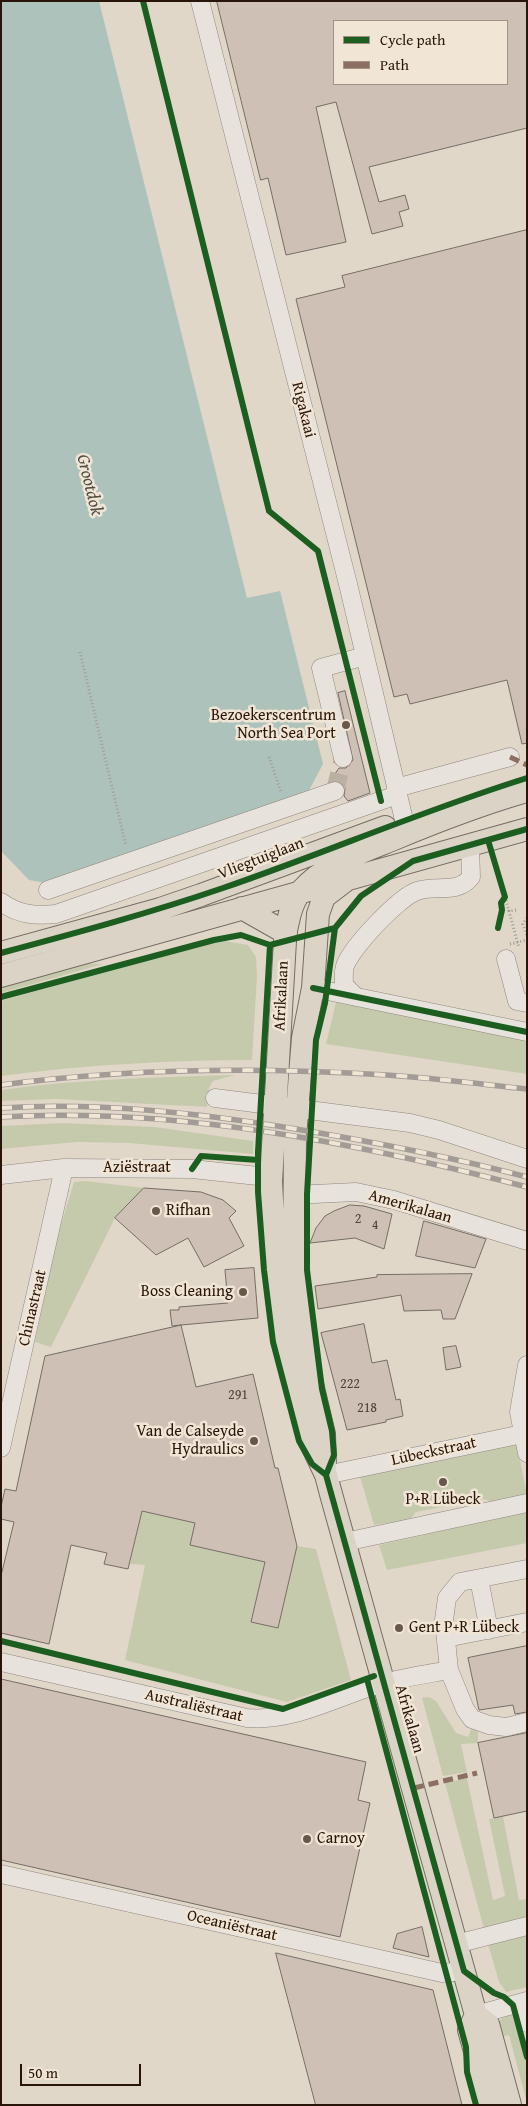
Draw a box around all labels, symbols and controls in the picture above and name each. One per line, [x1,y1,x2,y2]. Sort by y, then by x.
legend [333,20,508,85]
text: Cycle path [380,29,446,50]
text: Path [380,54,409,75]
street label: Rigakaai [287,380,319,440]
water label: Grootdok [71,452,107,518]
place label: Bezoekerscentrum North Sea Port [211,706,336,744]
marker: Bezoekerscentrum North Sea Port [340,719,352,731]
street label: Vliegtuiglaan [215,834,307,884]
street label: Afrikalaan [271,960,293,1032]
street label: Aziëstraat [103,1158,171,1178]
street label: Amerikalaan [366,1186,454,1228]
place label: Rifhan [166,1201,210,1221]
marker: Rifhan [150,1205,162,1217]
house number: 2 [355,1211,361,1227]
house number: 4 [372,1217,378,1233]
street label: Chinastraat [15,1268,51,1348]
place label: Boss Cleaning [141,1282,233,1302]
marker: Boss Cleaning [237,1286,249,1298]
house number: 222 [340,1376,360,1392]
house number: 291 [228,1387,248,1403]
house number: 218 [357,1400,377,1416]
place label: Van de Calseyde Hydraulics [136,1422,244,1460]
street label: Lübeckstraat [390,1434,478,1470]
marker: Van de Calseyde Hydraulics [248,1435,260,1447]
marker: P+R Lübeck [437,1476,449,1488]
place label: P+R Lübeck [405,1490,481,1510]
place label: Gent P+R Lübeck [409,1618,519,1638]
marker: Gent P+R Lübeck [393,1622,405,1634]
street label: Afrikalaan [390,1683,428,1755]
street label: Australiëstraat [143,1685,245,1727]
place label: Carnoy [317,1829,365,1849]
marker: Carnoy [301,1833,313,1845]
street label: Oceaniëstraat [185,1906,279,1946]
scale bar [22,2054,144,2086]
text: 50 m [28,2062,58,2083]

